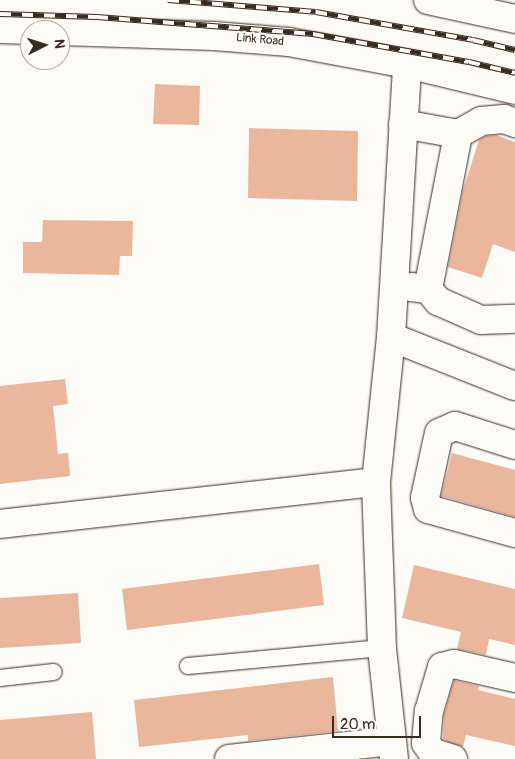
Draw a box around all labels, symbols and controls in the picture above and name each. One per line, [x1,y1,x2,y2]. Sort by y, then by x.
north arrow [20,20,70,70]
street label: Link Road [235,31,285,49]
text: N [51,38,68,49]
scale bar [335,706,424,738]
text: 20 m [340,715,375,734]

